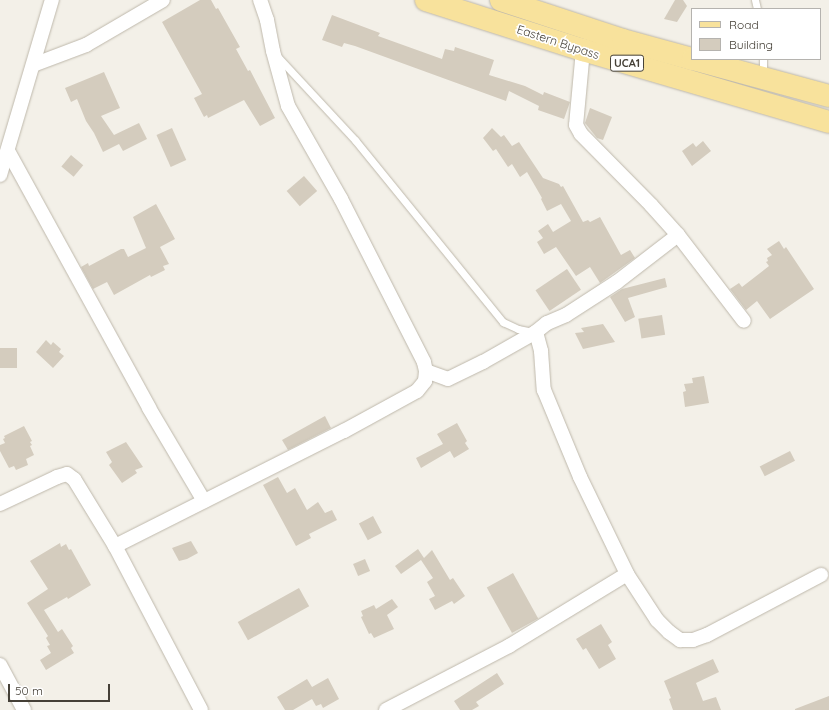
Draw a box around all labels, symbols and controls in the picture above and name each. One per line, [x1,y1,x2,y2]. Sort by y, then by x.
legend [691,8,821,60]
text: Road [729,17,759,32]
street label: Eastern Bypass [515,22,601,62]
text: Building [729,37,773,52]
road number: UCA1 [610,54,644,72]
scale bar [10,676,112,702]
text: 50 m [15,683,43,698]

